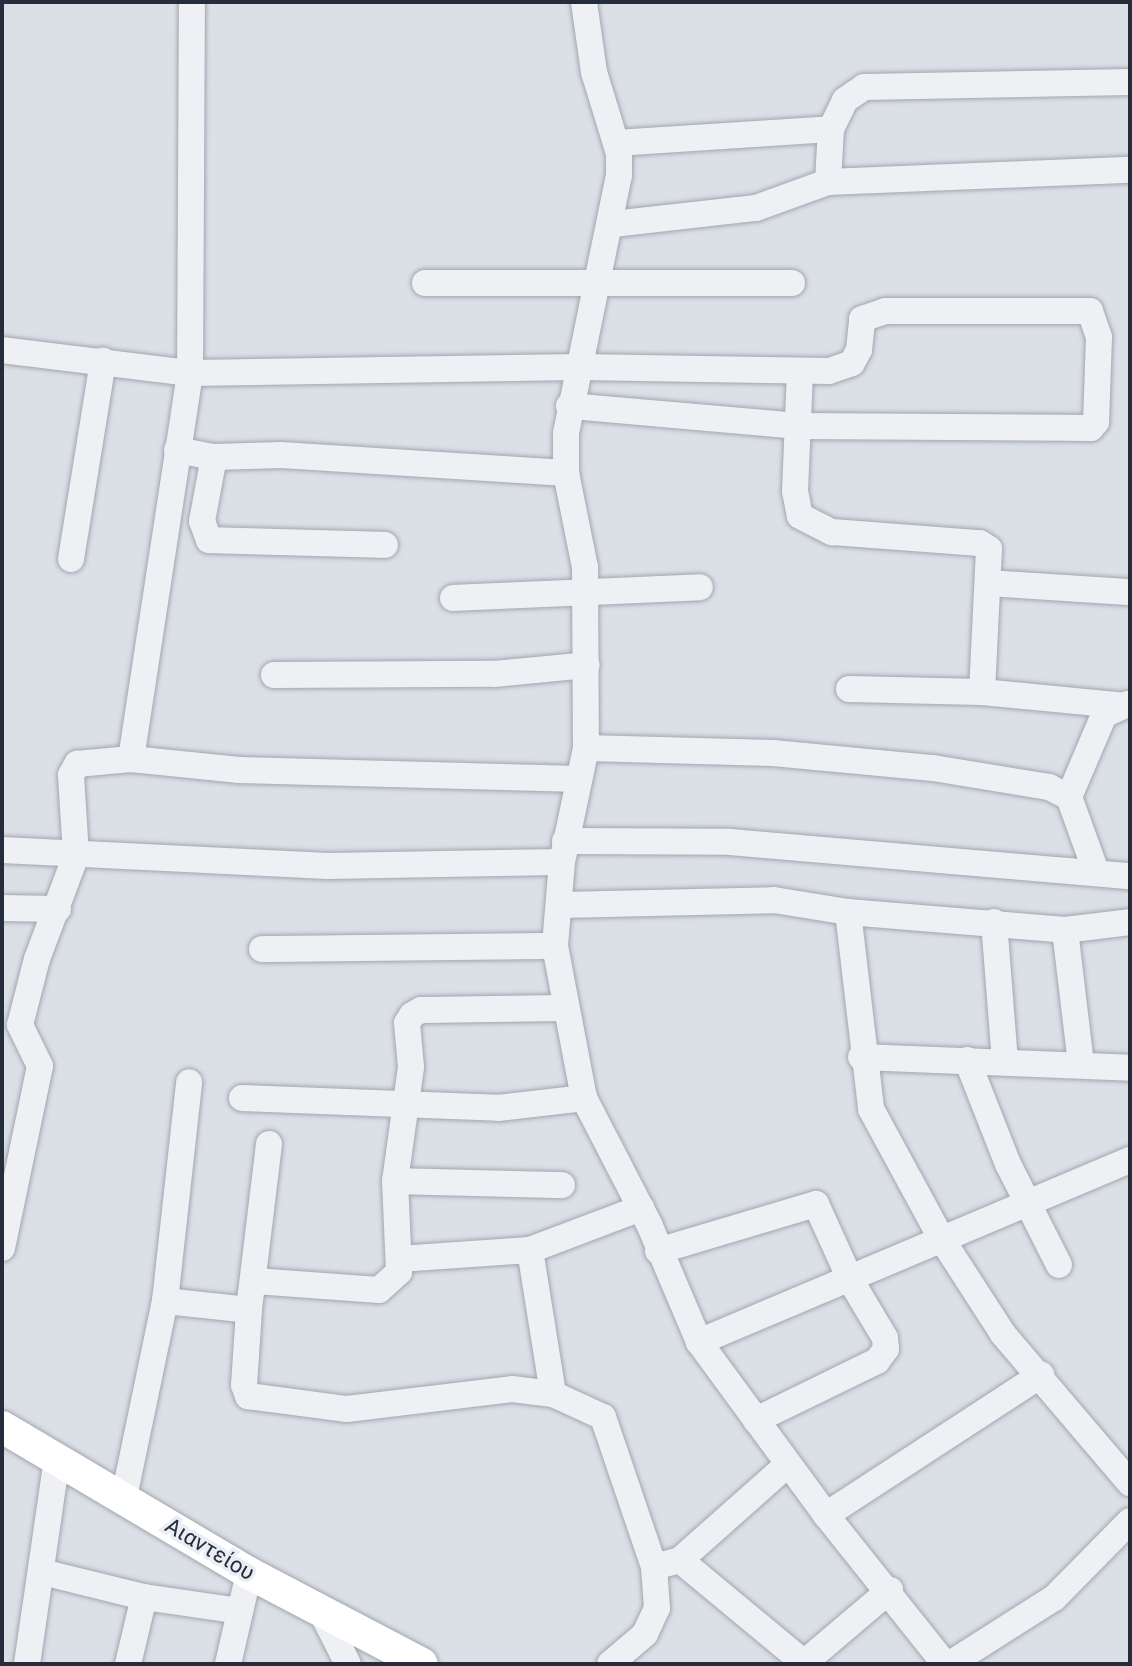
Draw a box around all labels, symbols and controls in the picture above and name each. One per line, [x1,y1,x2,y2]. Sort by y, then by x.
street label: Αιαντείου [161,1512,259,1586]

